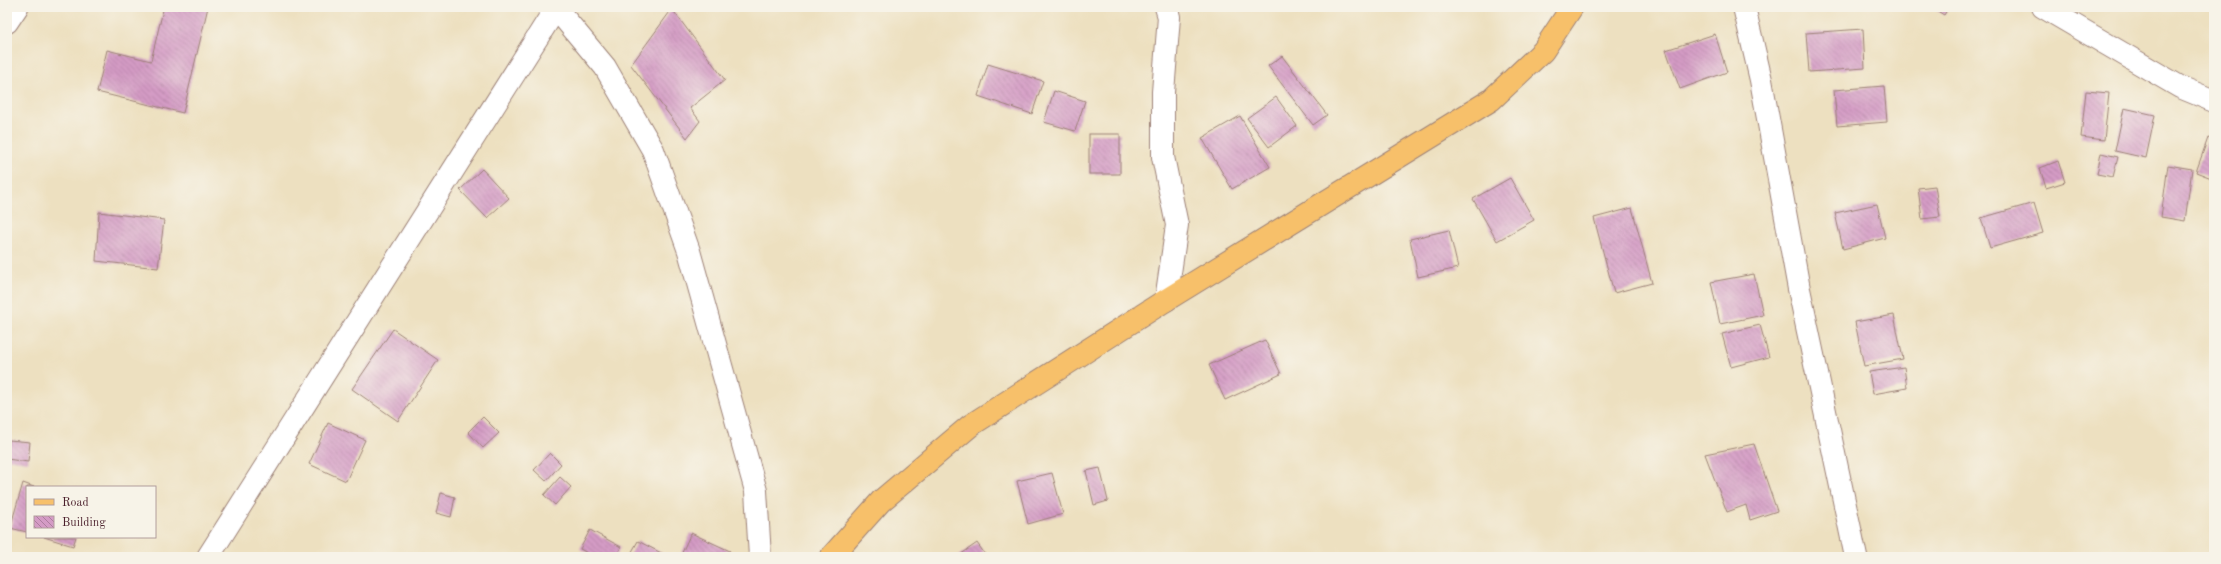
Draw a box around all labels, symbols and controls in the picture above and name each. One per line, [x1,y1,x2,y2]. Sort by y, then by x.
legend [26,486,156,538]
text: Road [62,497,89,509]
text: Building [62,517,106,529]

